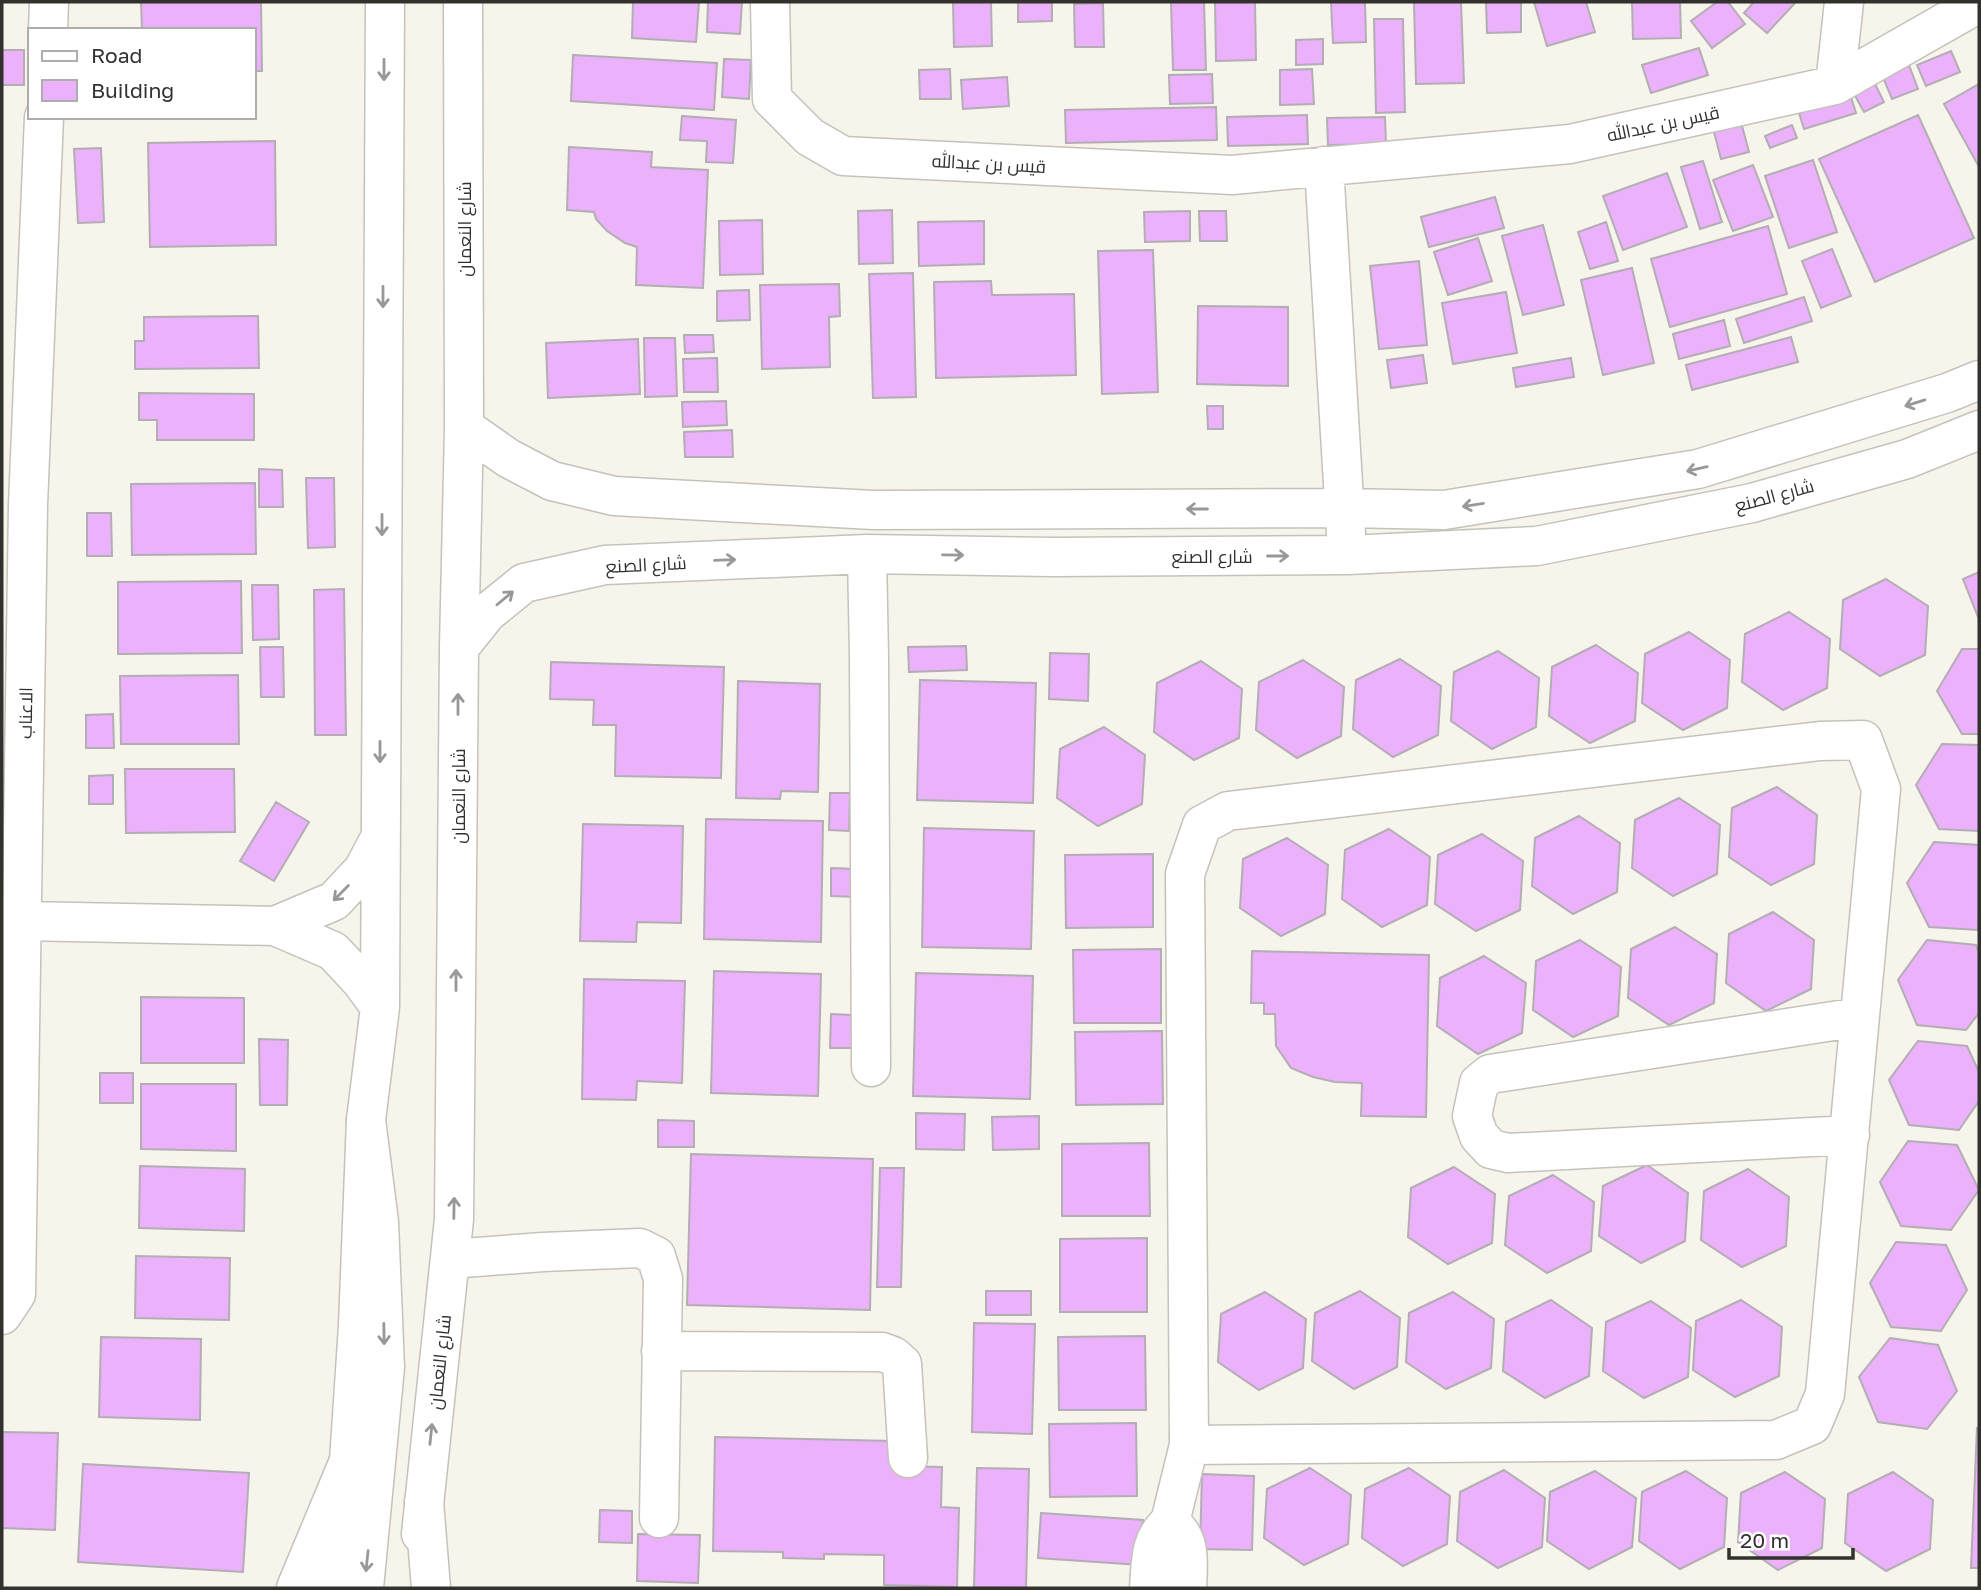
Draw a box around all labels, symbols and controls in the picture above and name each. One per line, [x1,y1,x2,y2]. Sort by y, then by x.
legend [28,28,256,119]
text: Road [91,42,142,68]
one-way arrow [377,58,391,81]
text: Building [91,77,174,103]
street label: قيس بن عبدالله [1605,100,1721,147]
street label: قيس بن عبدالله [931,149,1047,178]
street label: شارع النعمان [453,181,477,277]
one-way arrow [376,286,390,309]
one-way arrow [1904,398,1926,411]
one-way arrow [1686,462,1709,476]
street label: شارع الصنع [1732,474,1817,518]
one-way arrow [1462,499,1485,512]
one-way arrow [1185,502,1208,515]
one-way arrow [375,513,389,536]
street label: شارع الصنع [1171,545,1253,569]
one-way arrow [941,549,964,562]
one-way arrow [1266,549,1289,563]
street label: شارع الصنع [605,551,687,579]
one-way arrow [713,553,736,566]
one-way arrow [496,590,514,606]
street label: الاعناب [14,687,36,739]
one-way arrow [452,693,465,716]
one-way arrow [373,741,387,764]
street label: شارع النعمان [447,748,471,844]
one-way arrow [332,884,349,901]
one-way arrow [449,969,463,992]
one-way arrow [447,1197,461,1220]
street label: شارع النعمان [423,1313,457,1411]
one-way arrow [377,1322,391,1345]
one-way arrow [425,1423,438,1446]
scale bar [1729,1516,1853,1560]
text: 20 m [1740,1527,1789,1553]
one-way arrow [360,1549,373,1572]

